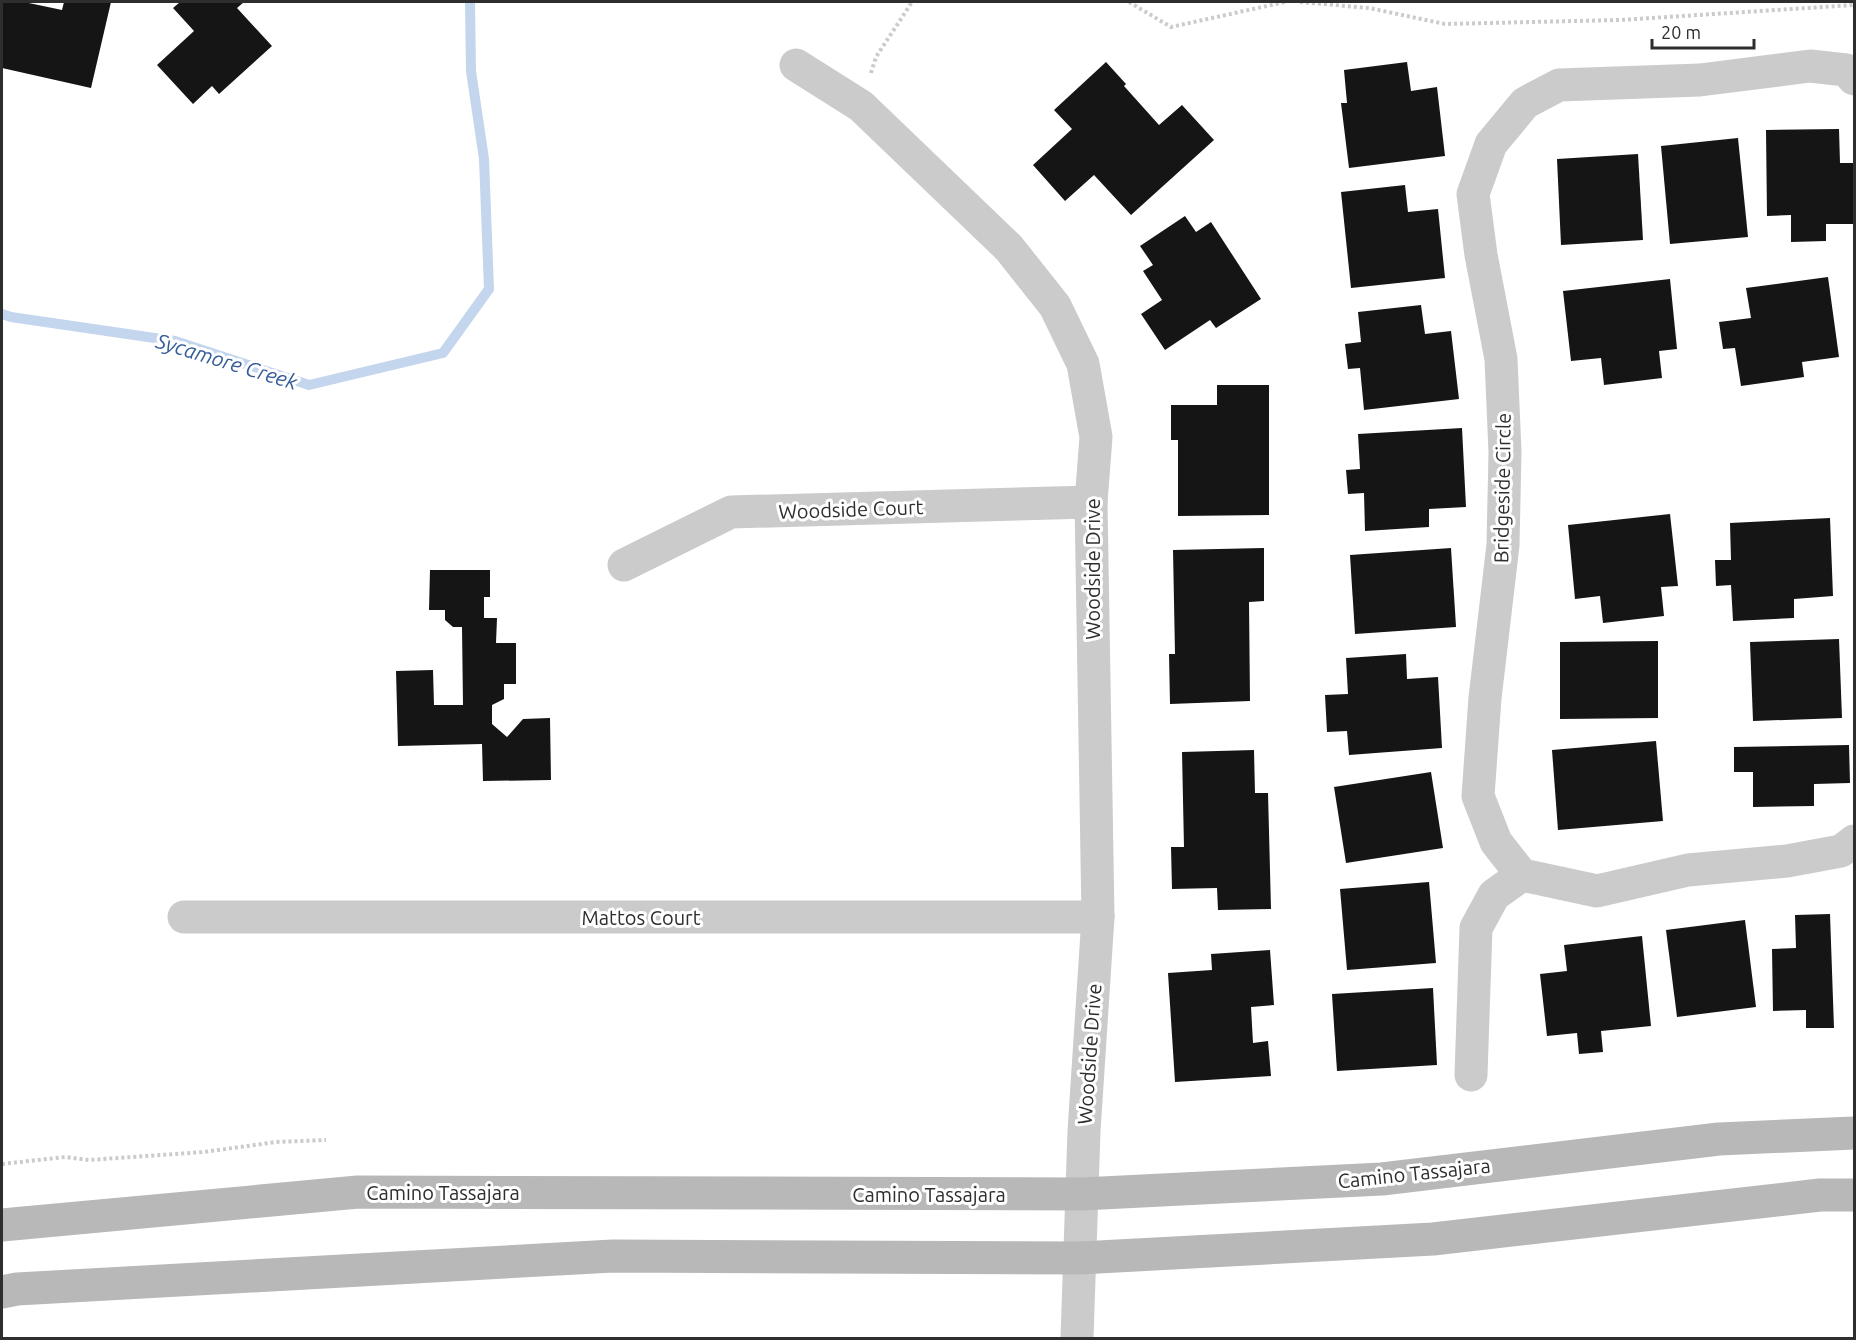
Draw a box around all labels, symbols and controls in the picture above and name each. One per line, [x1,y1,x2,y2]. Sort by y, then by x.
scale bar [1652,12,1754,50]
text: 20 m [1661,22,1701,42]
water label: Sycamore Creek [152,328,301,394]
street label: Bridgeside Circle [1489,413,1515,563]
street label: Woodside Court [778,495,924,523]
street label: Woodside Drive [1081,498,1104,640]
street label: Mattos Court [581,906,701,929]
street label: Woodside Drive [1073,983,1105,1125]
street label: Camino Tassajara [1336,1154,1492,1192]
street label: Camino Tassajara [366,1181,520,1204]
street label: Camino Tassajara [852,1183,1006,1206]

